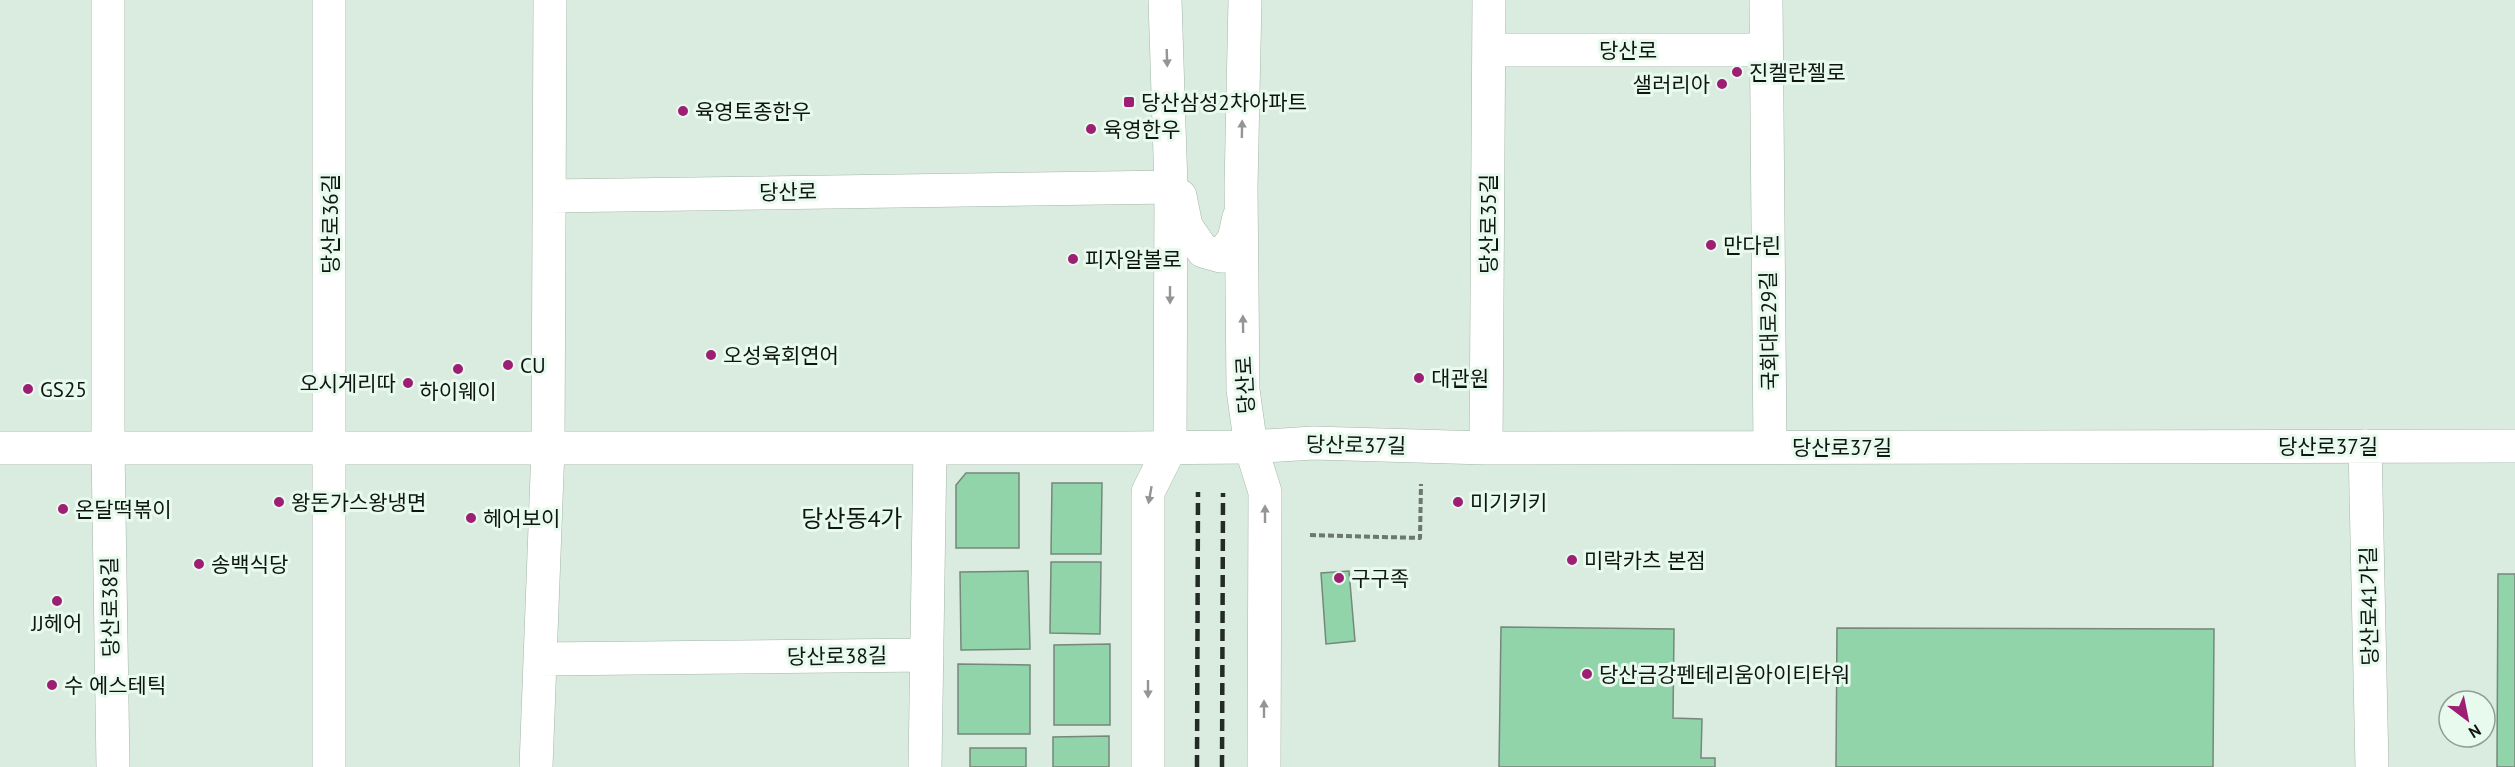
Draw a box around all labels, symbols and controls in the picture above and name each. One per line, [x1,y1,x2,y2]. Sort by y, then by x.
street label: 당산로 [1599,37,1657,64]
one-way arrow [1162,49,1172,68]
place label: 진켈란젤로 [1749,59,1846,86]
marker: 진켈란젤로 [1730,65,1744,79]
place label: 샐러리아 [1633,71,1710,98]
marker: 샐러리아 [1715,77,1729,91]
place label: 당산삼성2차아파트 [1141,89,1307,116]
marker: 당산삼성2차아파트 [1122,95,1136,109]
place label: 육영토종한우 [695,98,811,125]
marker: 육영토종한우 [676,104,690,118]
place label: 육영한우 [1103,116,1180,143]
one-way arrow [1237,120,1247,139]
marker: 육영한우 [1084,122,1098,136]
street label: 당산로36길 [317,174,344,274]
street label: 당산로35길 [1475,174,1502,274]
street label: 당산로 [759,178,817,206]
place label: 만다린 [1723,232,1781,259]
marker: 만다린 [1704,238,1718,252]
place label: 피자알볼로 [1085,246,1182,273]
marker: 피자알볼로 [1066,252,1080,266]
street label: 국회대로29길 [1754,271,1784,391]
one-way arrow [1165,286,1175,305]
one-way arrow [1238,315,1248,334]
place label: 오성육회연어 [723,342,839,369]
marker: 오성육회연어 [704,348,718,362]
place label: CU [520,352,546,379]
street label: 당산로 [1230,355,1260,415]
marker: CU [501,358,515,372]
marker: 하이웨이 [451,362,465,376]
place label: 대관원 [1431,365,1489,392]
place label: 오시게리따 [299,370,396,397]
marker: 대관원 [1412,371,1426,385]
place label: GS25 [40,376,87,403]
marker: 오시게리따 [401,376,415,390]
place label: 하이웨이 [419,378,497,405]
marker: GS25 [21,382,35,396]
street label: 당산로37길 [1306,431,1406,459]
street label: 당산로37길 [2278,433,2378,460]
street label: 당산로37길 [1792,434,1892,461]
one-way arrow [1145,485,1154,504]
place label: 왕돈가스왕냉면 [291,489,426,516]
place label: 미기키키 [1470,489,1547,516]
marker: 왕돈가스왕냉면 [272,495,286,509]
marker: 미기키키 [1451,495,1465,509]
place label: 온달떡볶이 [75,496,172,523]
marker: 온달떡볶이 [56,502,70,516]
district label: 당산동4가 [801,503,903,534]
one-way arrow [1260,504,1270,523]
place label: 헤어보이 [483,505,560,532]
marker: 헤어보이 [464,511,478,525]
street label: 당산로41가길 [2354,546,2384,666]
place label: 미락카츠 본점 [1584,547,1706,574]
place label: 송백식당 [211,551,288,578]
marker: 미락카츠 본점 [1565,553,1579,567]
street label: 당산로38길 [96,557,124,657]
marker: 송백식당 [192,557,206,571]
place label: 구구족 [1351,565,1409,592]
marker: 구구족 [1332,571,1346,585]
marker: JJ헤어 [50,594,64,608]
place label: JJ헤어 [31,610,82,637]
street label: 당산로38길 [787,642,887,670]
place label: 당산금강펜테리움아이티타워 [1599,661,1850,688]
marker: 당산금강펜테리움아이티타워 [1580,667,1594,681]
place label: 수 에스테틱 [64,672,166,699]
marker: 수 에스테틱 [45,678,59,692]
one-way arrow [1143,680,1153,699]
north arrow [2437,689,2497,749]
one-way arrow [1259,699,1269,718]
text: N [2465,720,2485,743]

